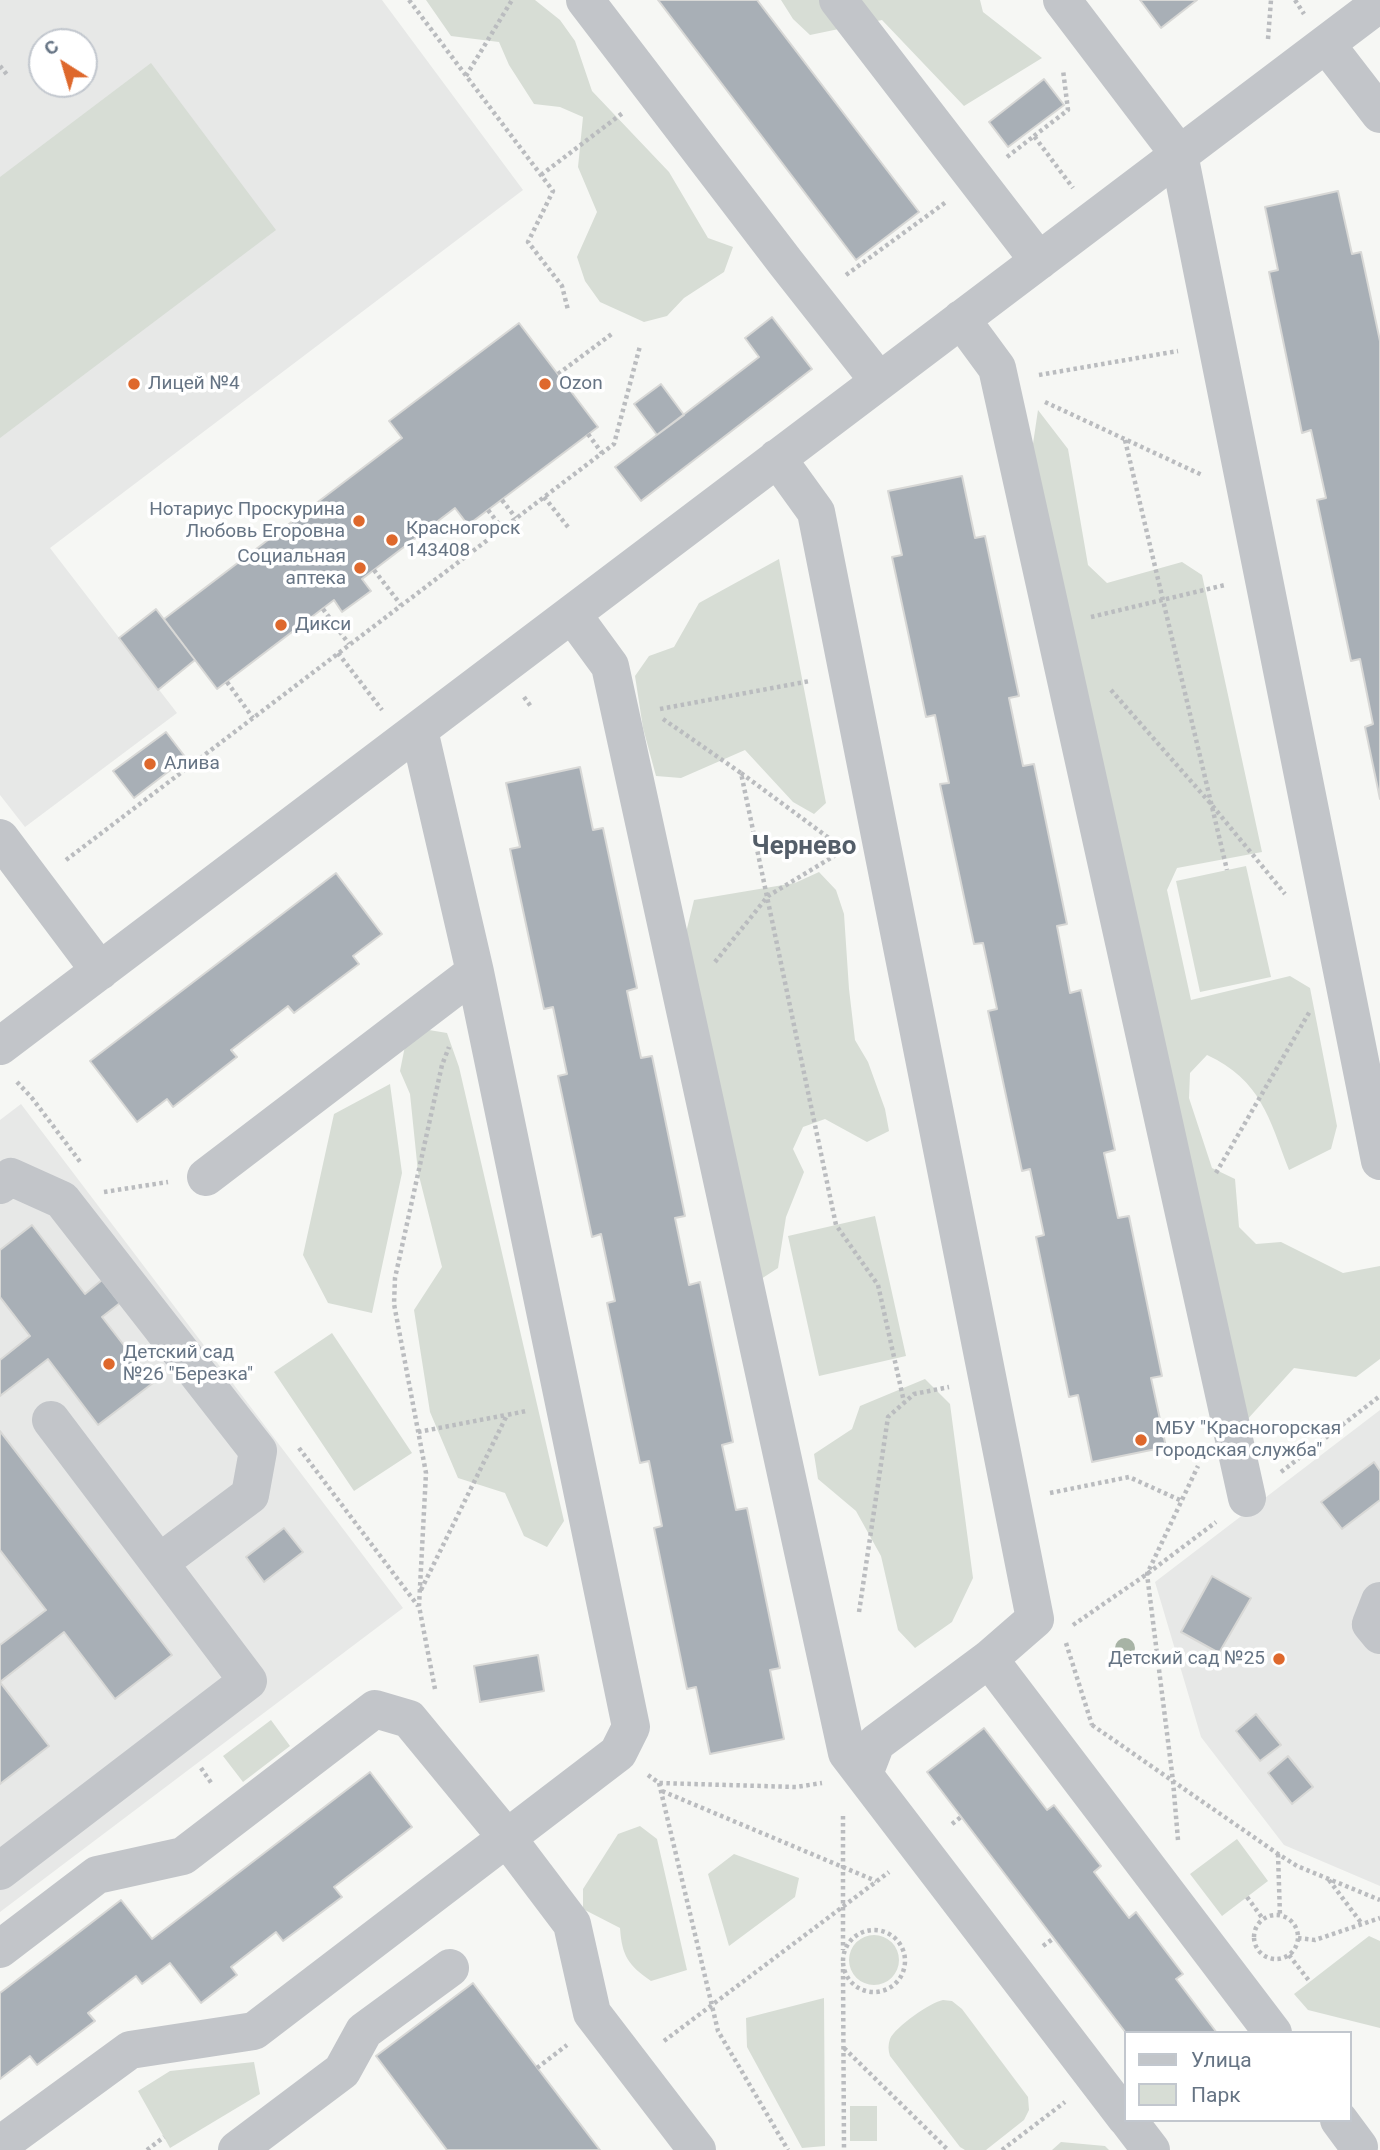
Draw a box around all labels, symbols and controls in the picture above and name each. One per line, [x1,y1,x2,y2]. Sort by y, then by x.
north arrow [28,28,98,98]
text: С [39,34,63,60]
place label: Лицей №4 [148,373,240,395]
place label: Ozon [559,373,603,395]
marker: Лицей №4 [126,376,142,392]
marker: Ozon [537,376,553,392]
place label: Нотариус Проскурина Любовь Егоровна [149,499,345,543]
marker: Нотариус Проскурина Любовь Егоровна [351,513,367,529]
place label: Красногорск 143408 [406,518,520,562]
marker: Красногорск 143408 [384,532,400,548]
place label: Социальная аптека [237,546,346,590]
marker: Социальная аптека [352,560,368,576]
place label: Дикси [295,614,351,636]
marker: Дикси [273,617,289,633]
place label: Алива [164,753,220,775]
marker: Алива [142,756,158,772]
district label: Чернево [752,831,856,863]
place label: Детский сад №26 "Березка" [123,1342,253,1386]
marker: Детский сад №26 "Березка" [101,1356,117,1372]
place label: МБУ "Красногорская городская служба" [1155,1418,1341,1462]
marker: МБУ "Красногорская городская служба" [1133,1432,1149,1448]
place label: Детский сад №25 [1108,1648,1265,1670]
marker: Детский сад №25 [1271,1651,1287,1667]
legend [1124,2031,1352,2122]
text: Улица [1191,2048,1252,2072]
text: Парк [1191,2083,1241,2107]

